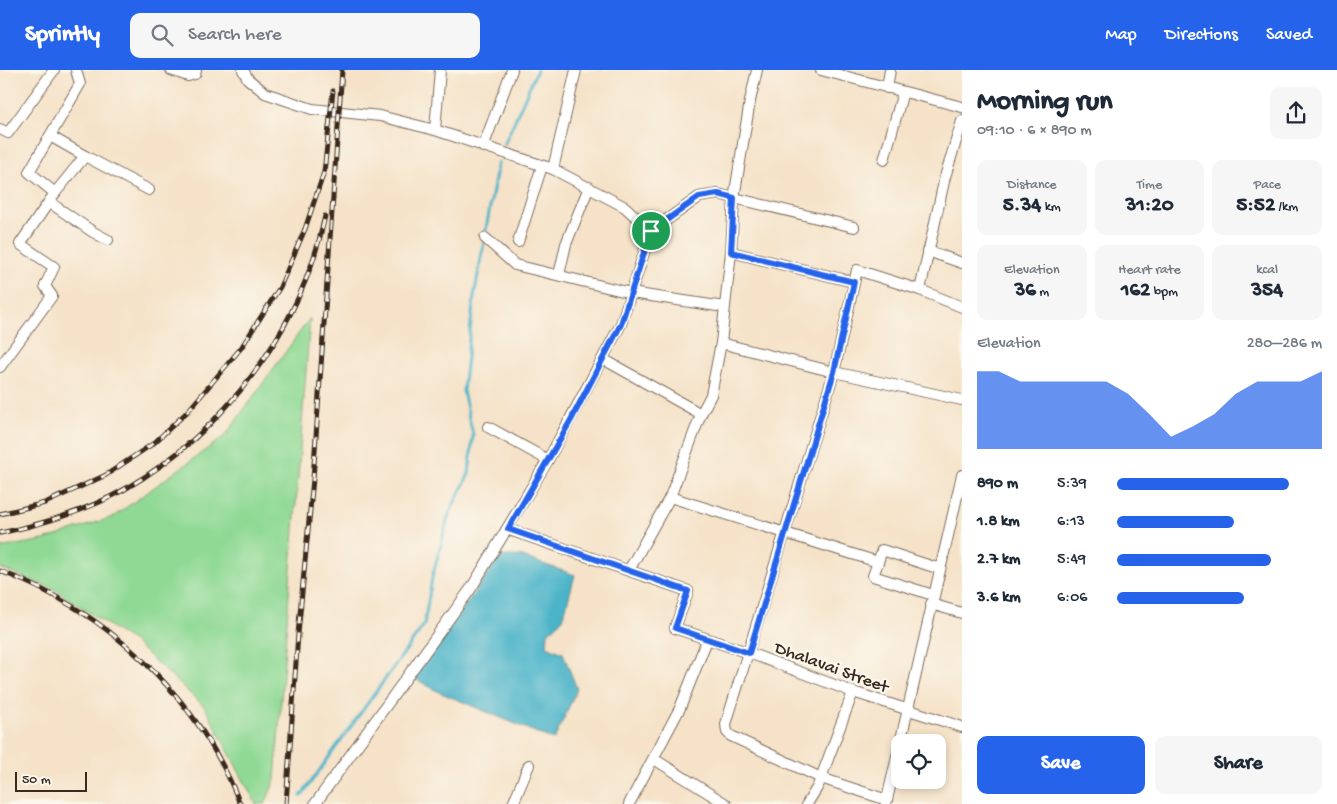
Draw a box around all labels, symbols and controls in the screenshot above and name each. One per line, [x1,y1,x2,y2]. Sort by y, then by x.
search box [130,13,480,58]
text: Sprintly [25,21,100,50]
icon: search [148,21,176,49]
text: Search here [188,24,282,47]
text: Map [1105,25,1137,46]
text: Directions [1165,25,1238,46]
text: Saved [1266,25,1312,46]
text: Morning run [977,86,1112,119]
button: share [1270,87,1322,139]
text: 09:10 · 6 × 890 m [977,122,1092,141]
text: Distance [1007,177,1057,194]
text: Time [1137,177,1162,194]
text: Pace [1253,177,1281,194]
text: 5.34 [1003,194,1041,219]
text: 31:20 [1125,194,1174,219]
text: 5:52 [1236,194,1275,219]
text: km [1041,199,1061,216]
text: /km [1275,199,1298,216]
pin [630,210,672,252]
icon: arrive [637,217,665,245]
text: Elevation [1004,262,1060,279]
text: Heart rate [1118,262,1181,279]
text: kcal [1256,262,1278,279]
text: 36 [1014,279,1036,304]
text: 162 [1121,279,1150,304]
text: 354 [1251,279,1283,304]
text: m [1036,284,1049,301]
text: bpm [1150,284,1178,301]
text: Elevation [977,335,1041,354]
text: 280–286 m [1247,335,1322,354]
text: 890 m [977,475,1018,494]
text: 5:39 [1057,475,1087,494]
text: 1.8 km [977,513,1020,532]
text: 6:13 [1057,513,1085,532]
text: 2.7 km [977,551,1020,570]
text: 5:49 [1057,551,1086,570]
text: 3.6 km [977,589,1021,608]
text: 6:06 [1057,589,1087,608]
street label: Dhalavai Street [770,638,892,699]
map controls [891,734,946,789]
button: locate [891,734,946,789]
button: Save [977,736,1145,794]
button: Share [1155,736,1322,794]
scale bar [15,769,88,792]
text: 50 m [22,772,51,789]

